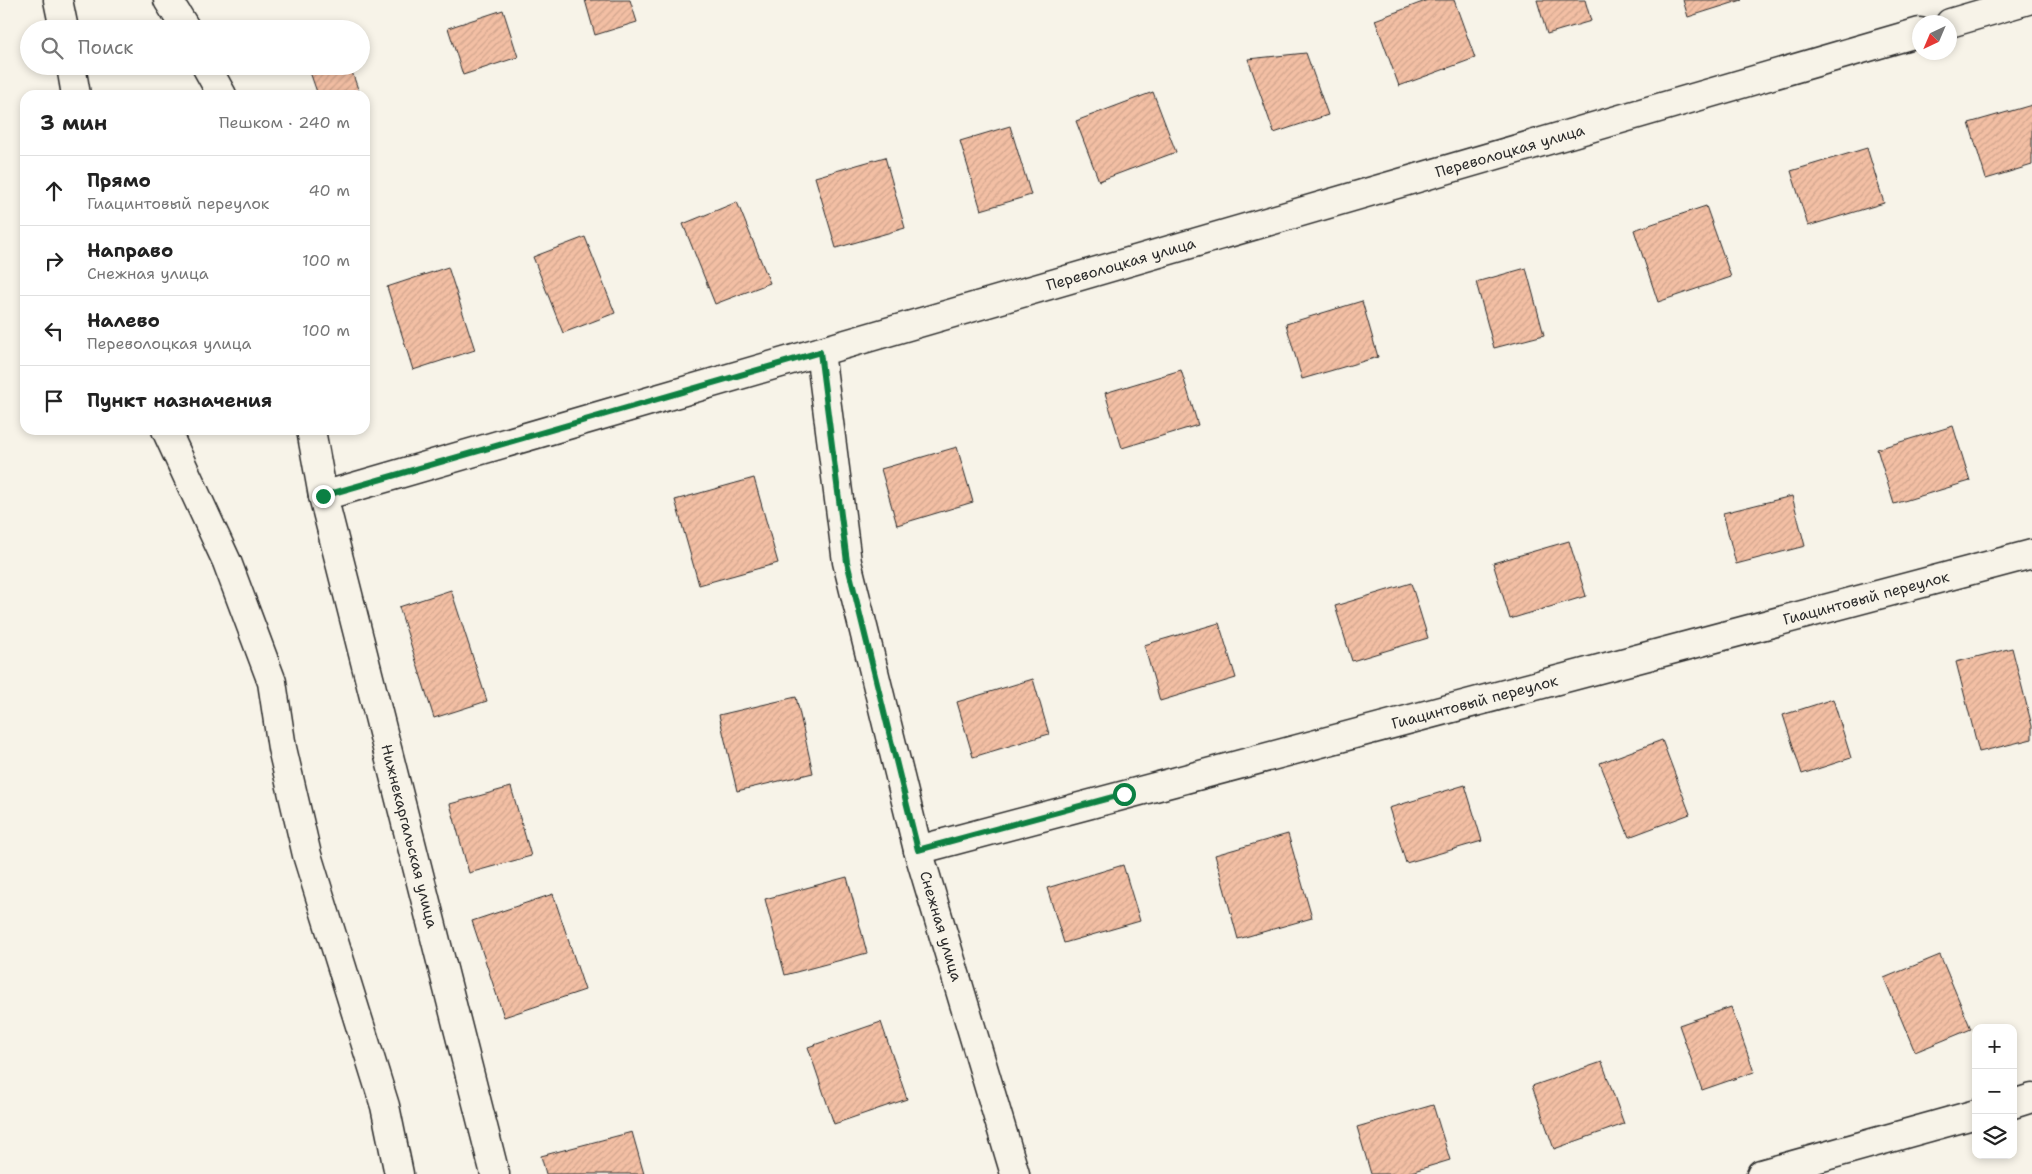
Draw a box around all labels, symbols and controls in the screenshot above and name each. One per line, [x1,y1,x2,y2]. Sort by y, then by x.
north arrow [1912,15,1957,60]
search box [20,20,370,75]
icon: search [38,34,66,62]
text: Поиск [78,35,133,60]
text: 3 мин [40,109,107,137]
text: Пешком · 240 m [219,112,350,133]
street label: Переволоцкая улица [1433,120,1587,182]
text: Прямо [87,168,151,193]
icon: ahead [40,177,68,205]
text: 40 m [308,180,350,201]
text: Гиацинтовый переулок [87,193,269,214]
street label: Переволоцкая улица [1044,233,1199,295]
text: Направо [87,238,173,263]
icon: right [40,247,68,275]
text: 100 m [302,250,350,271]
text: Снежная улица [87,263,209,284]
text: Налево [87,308,160,333]
icon: left [40,317,68,345]
text: 100 m [302,320,350,341]
text: Переволоцкая улица [87,333,252,354]
icon: arrive [40,387,68,415]
text: Пункт назначения [87,388,272,413]
route end [312,485,335,508]
street label: Гиацинтовый переулок [1781,566,1951,630]
street label: Гиацинтовый переулок [1389,670,1560,734]
street label: Нижнекаргальская улица [376,742,442,931]
route start [1113,783,1136,806]
street label: Снежная улица [915,869,967,985]
map controls [1972,1024,2017,1159]
button: + [1972,1024,2017,1069]
button: − [1972,1069,2017,1114]
button: layers [1972,1114,2017,1159]

